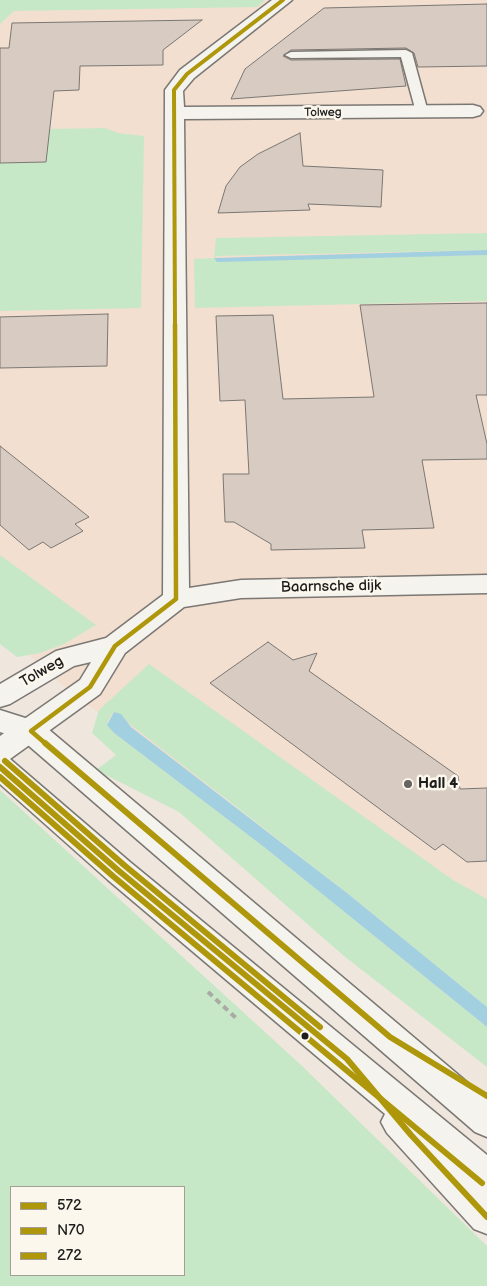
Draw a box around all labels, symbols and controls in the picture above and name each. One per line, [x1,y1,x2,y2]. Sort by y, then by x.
street label: Tolweg [304,105,342,121]
street label: Baarnsche dijk [280,577,382,597]
street label: Tolweg [17,653,67,691]
place label: Hall 4 [418,775,458,793]
marker: Hall 4 [402,778,414,790]
unlabelled marker [300,1031,310,1041]
legend [10,1186,185,1276]
text: 572 [57,1196,82,1215]
text: N70 [57,1221,84,1240]
text: 272 [57,1246,82,1265]

